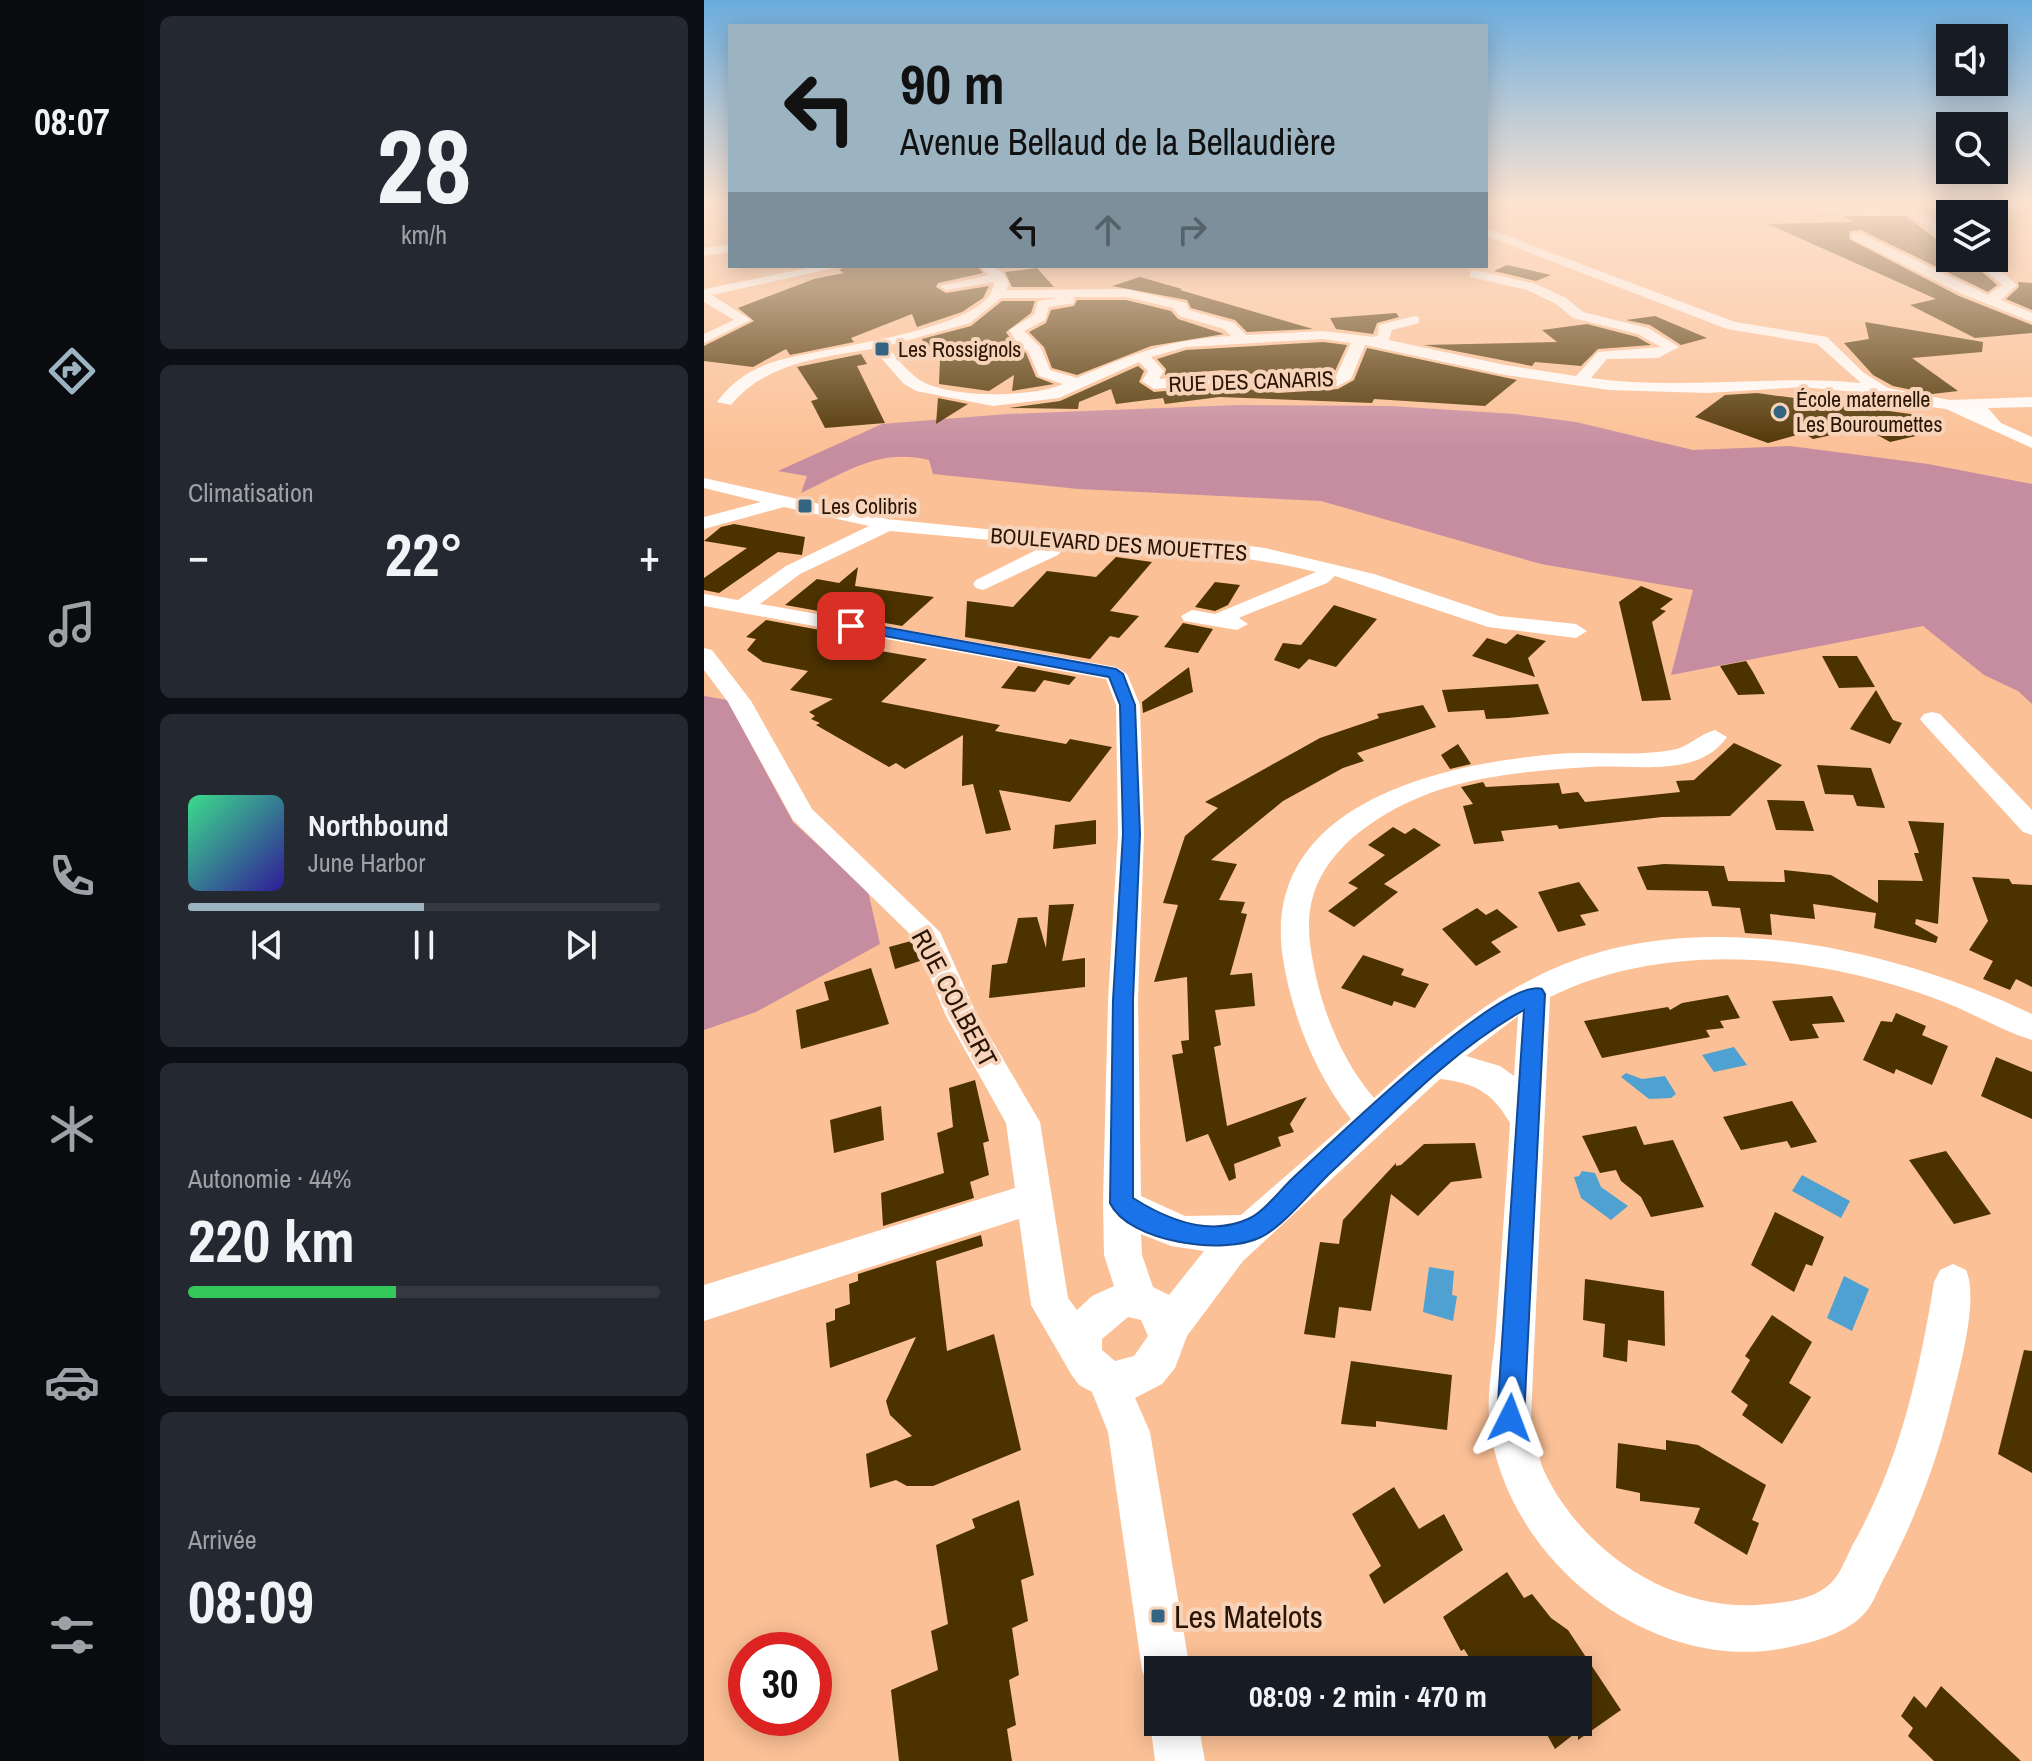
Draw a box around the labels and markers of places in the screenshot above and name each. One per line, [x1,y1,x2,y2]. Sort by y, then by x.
place label: Les Rossignols [898,334,1021,364]
marker: Les Rossignols [873,340,891,358]
place label: École maternelle Les Bouroumettes [1796,384,1942,439]
marker: École maternelle Les Bouroumettes [1771,403,1789,421]
place label: Les Colibris [821,491,917,521]
marker: Les Colibris [796,497,814,515]
pin [817,592,885,660]
place label: Les Matelots [1174,1595,1323,1638]
marker: Les Matelots [1149,1607,1167,1625]

